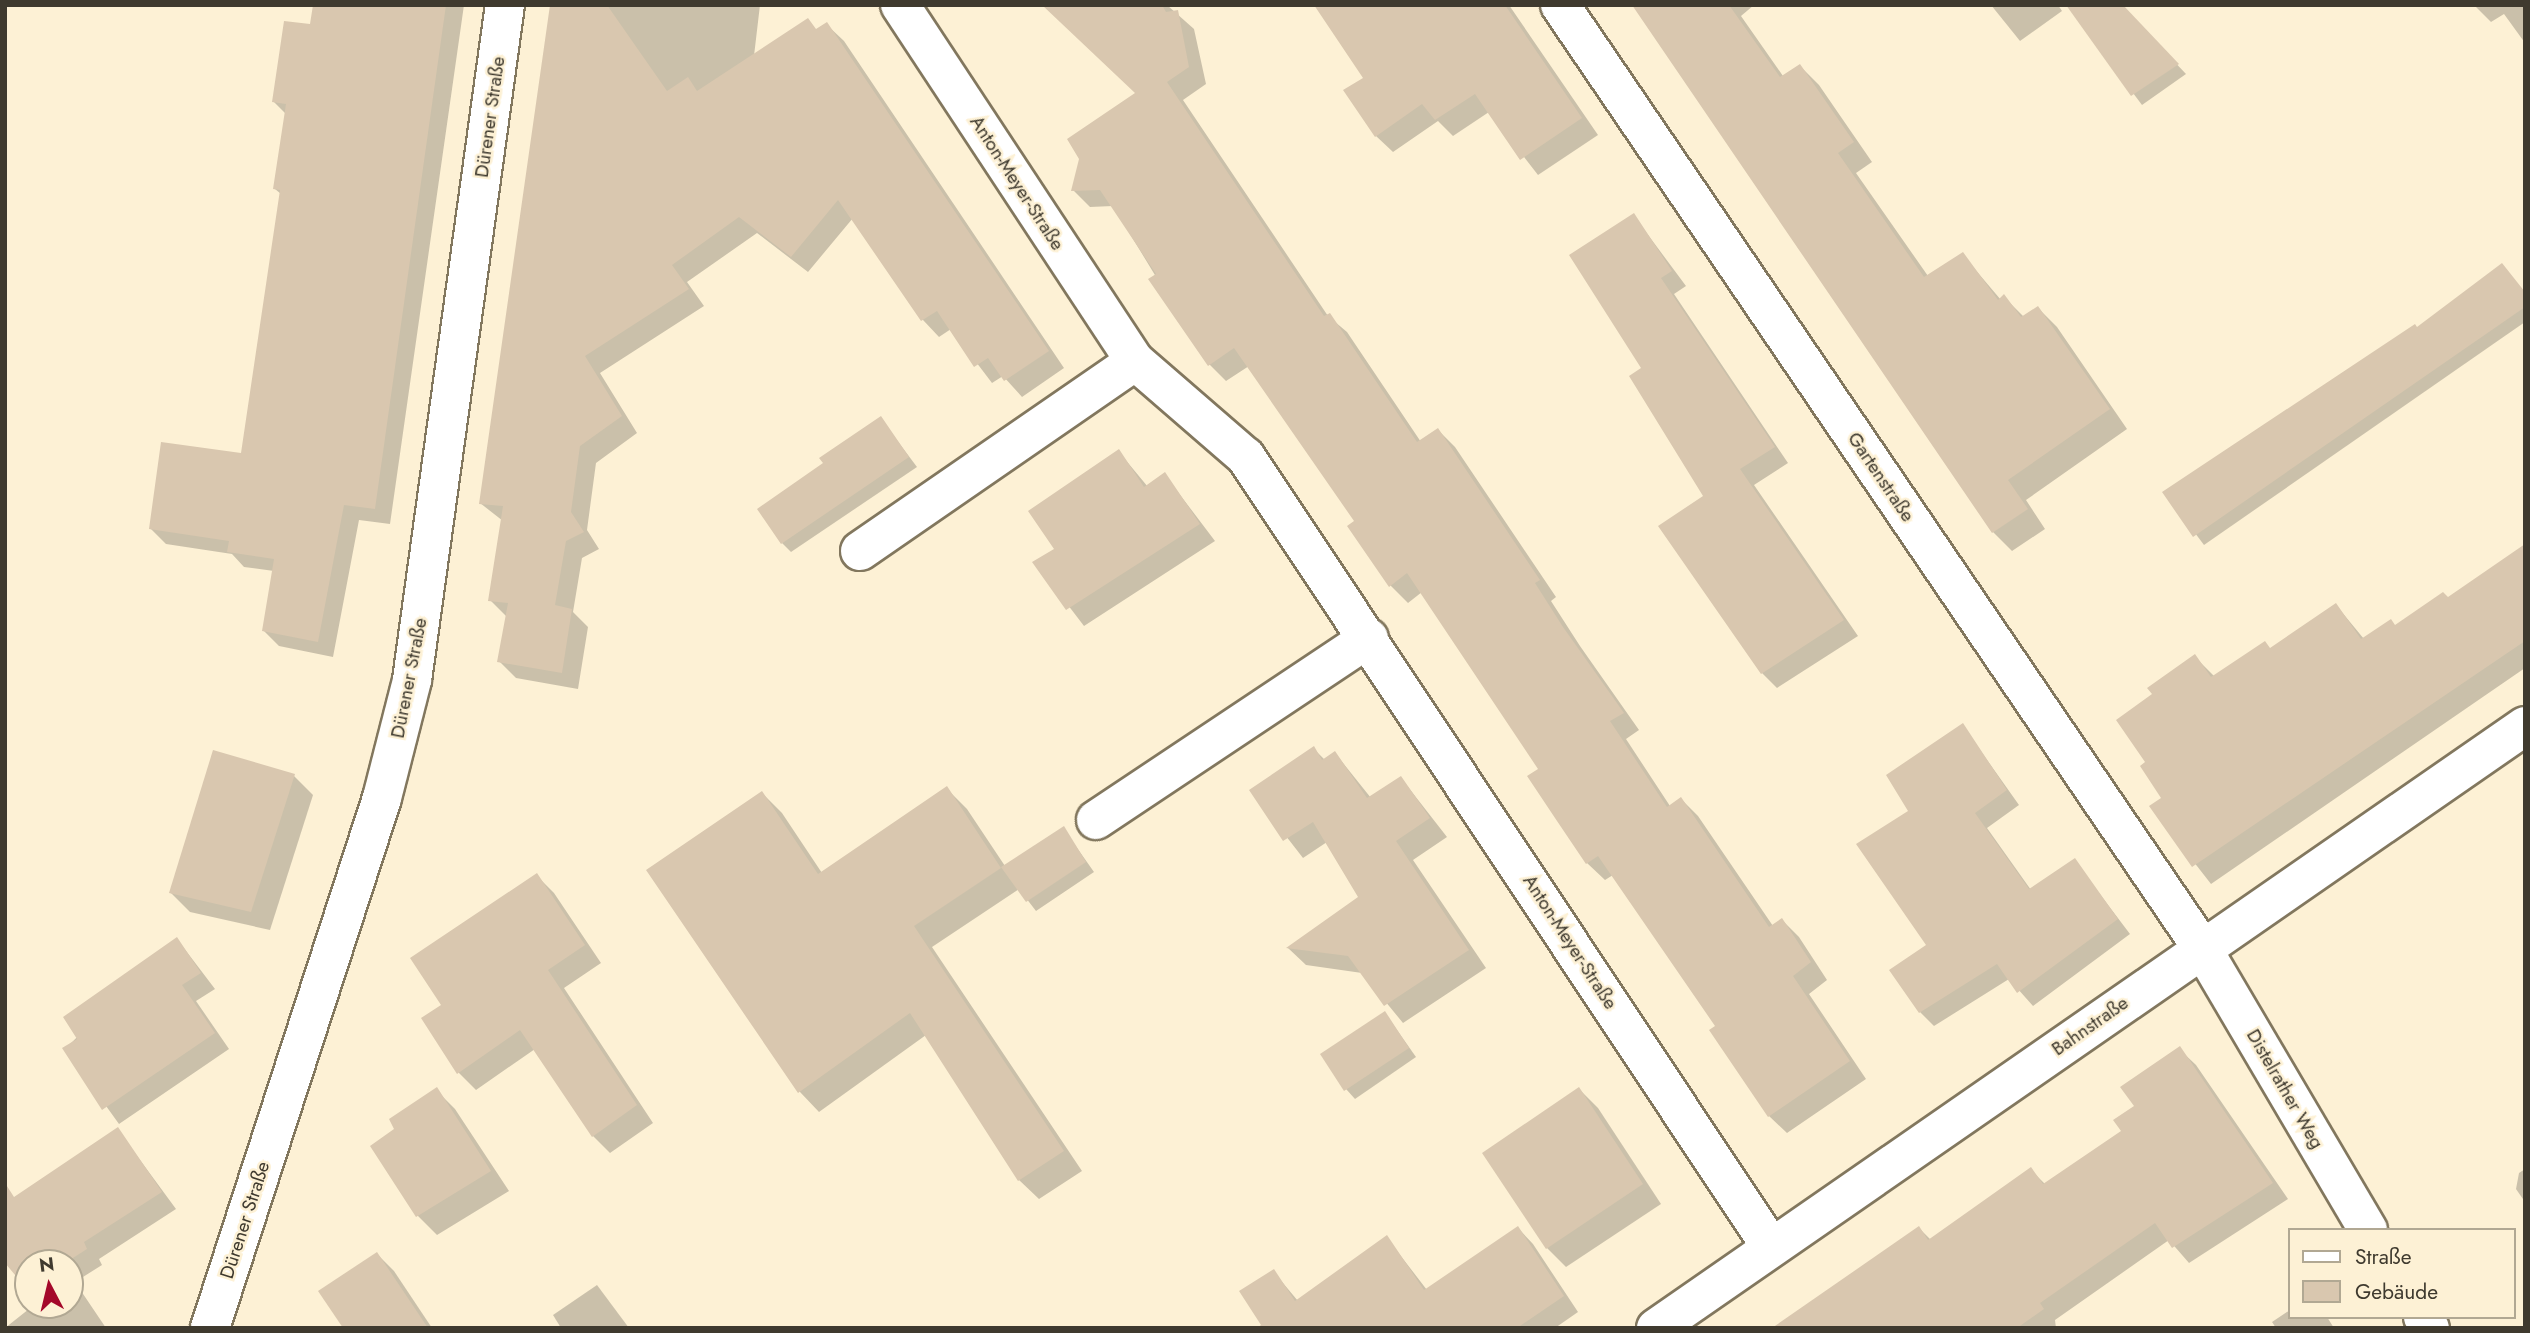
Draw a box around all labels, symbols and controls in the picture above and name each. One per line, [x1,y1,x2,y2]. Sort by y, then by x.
street label: Dürener Straße [470,55,510,179]
street label: Anton-Meyer-Straße [965,111,1069,255]
street label: Gartenstraße [1843,428,1919,526]
street label: Dürener Straße [386,616,432,740]
street label: Anton-Meyer-Straße [1518,870,1622,1014]
street label: Bahnstraße [2047,991,2133,1061]
street label: Distelrather Weg [2242,1025,2328,1153]
street label: Dürener Straße [215,1158,275,1282]
legend [2288,1228,2516,1319]
text: Straße [2355,1242,2412,1272]
north arrow [14,1249,84,1319]
text: N [37,1250,56,1279]
text: Gebäude [2355,1277,2438,1307]

